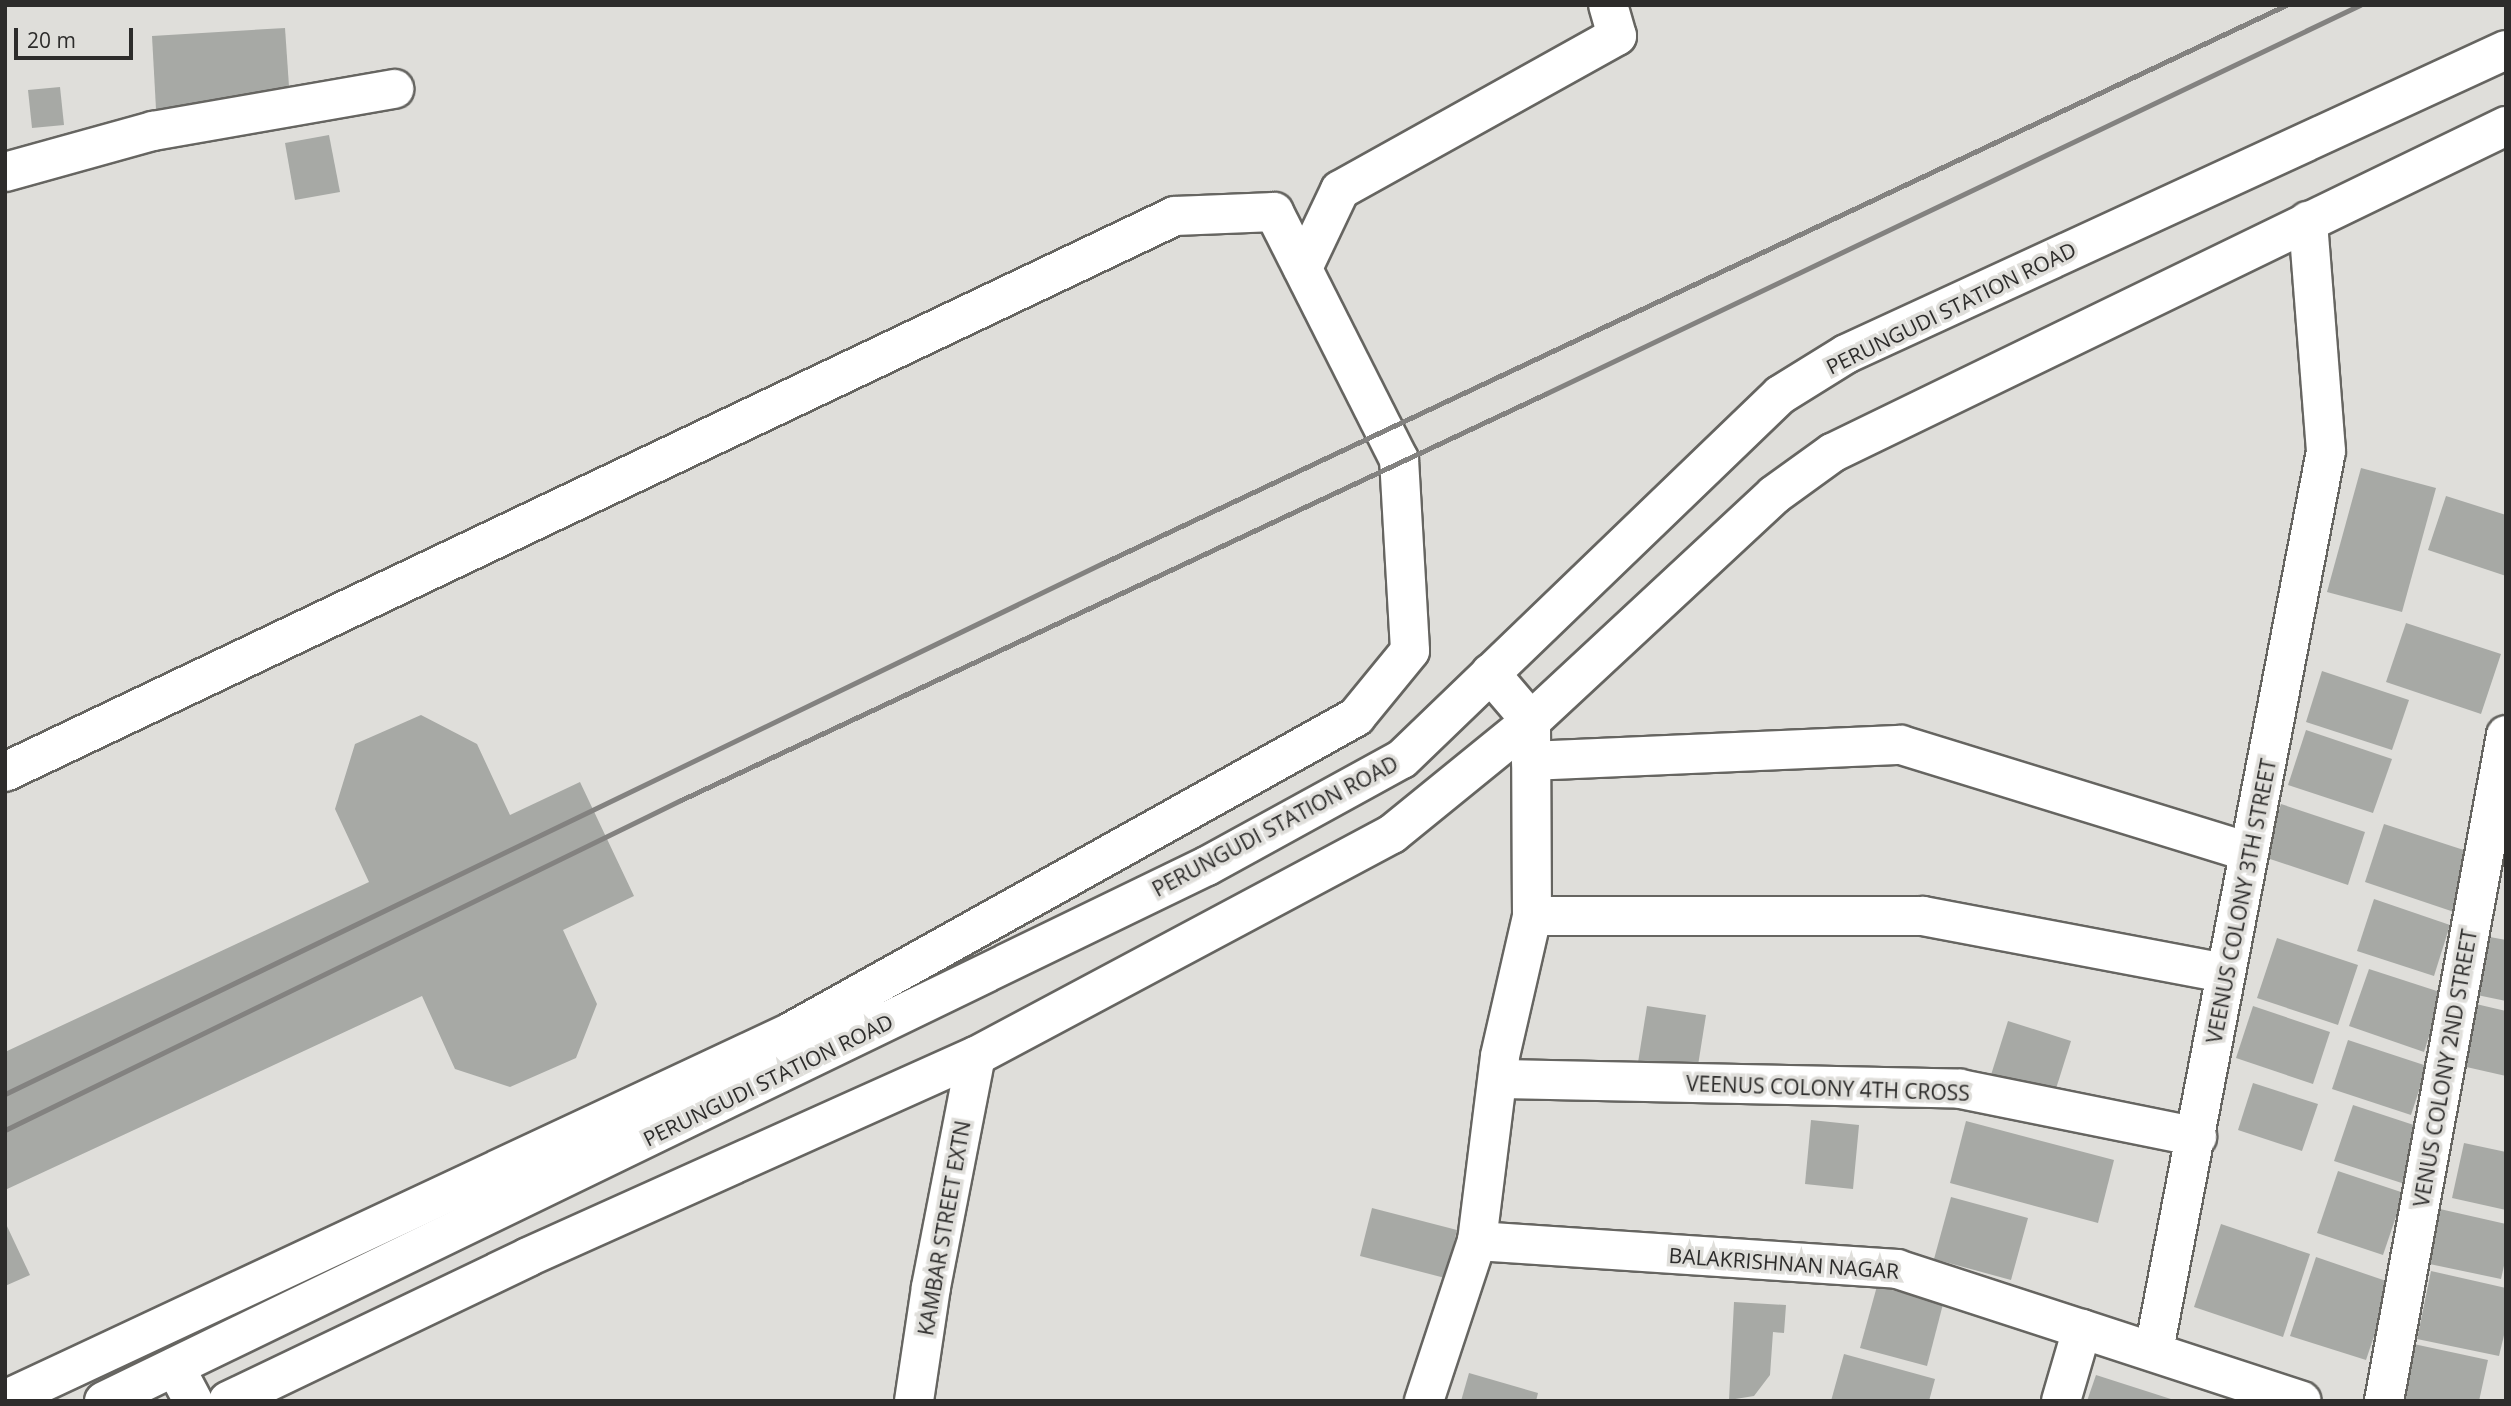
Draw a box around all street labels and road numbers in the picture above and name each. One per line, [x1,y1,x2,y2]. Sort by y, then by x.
street label: PERUNGUDI STATION ROAD [1822,236,2080,380]
street label: PERUNGUDI STATION ROAD [1148,750,1402,902]
street label: VEENUS COLONY 3TH STREET [2201,757,2281,1045]
street label: VENUS COLONY 2ND STREET [2408,927,2482,1209]
street label: PERUNGUDI STATION ROAD [639,1008,897,1152]
street label: VEENUS COLONY 4TH CROSS [1686,1070,1970,1106]
street label: KAMBAR STREET EXTN [913,1119,975,1337]
street label: BALAKRISHNAN NAGAR [1668,1242,1900,1284]

